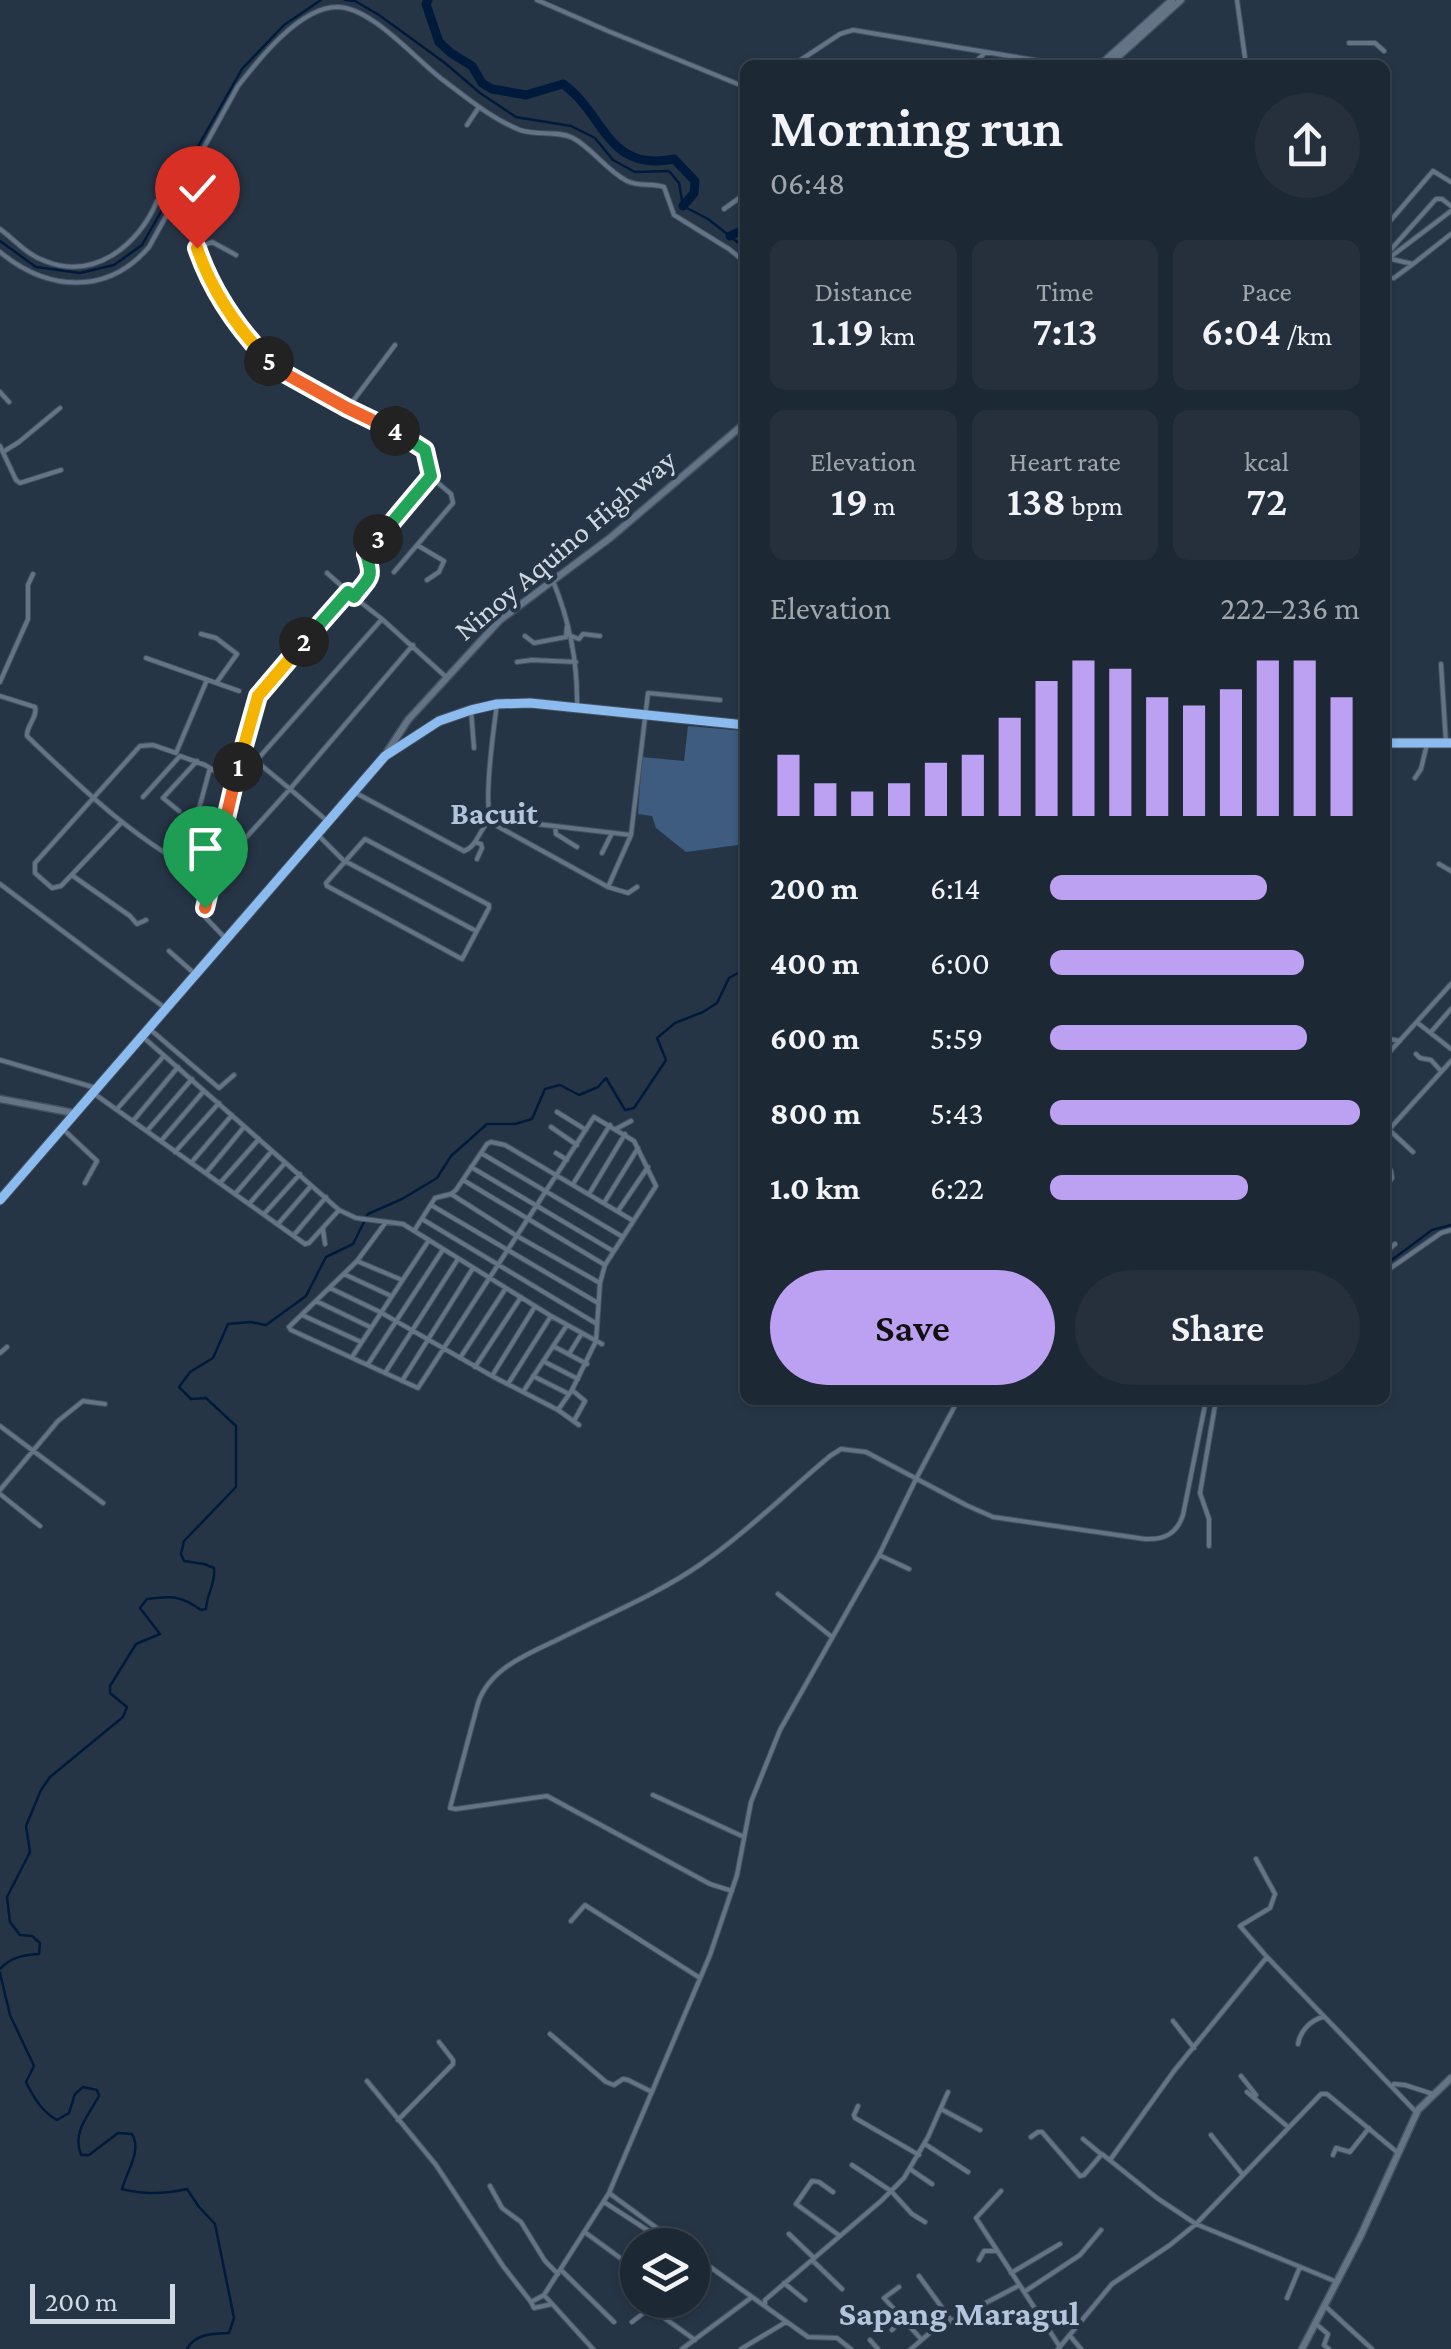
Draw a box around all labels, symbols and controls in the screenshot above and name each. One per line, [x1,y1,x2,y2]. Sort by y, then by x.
button: share [1255,93,1360,198]
text: Morning run [770,97,1063,158]
pin [155,146,240,249]
icon: check [170,161,225,216]
text: 06:48 [770,165,845,201]
text: Distance [814,276,912,307]
text: Time [1036,276,1094,307]
text: Pace [1241,276,1292,307]
text: 1.19 [811,307,874,354]
text: 7:13 [1032,307,1098,354]
text: 6:04 [1201,307,1281,354]
text: km [874,320,916,351]
text: /km [1281,320,1332,351]
pin: 5 [244,336,294,386]
text: 5 [262,345,276,376]
pin: 4 [370,406,420,456]
text: 4 [387,415,403,446]
street label: Ninoy Aquino Highway [447,442,683,647]
text: Elevation [810,446,916,477]
text: Heart rate [1009,446,1121,477]
text: kcal [1244,446,1289,477]
text: 19 [831,477,868,524]
text: 138 [1007,477,1066,524]
text: 72 [1246,477,1287,524]
text: m [868,490,896,521]
text: bpm [1066,490,1123,521]
pin: 3 [353,514,403,564]
text: 3 [371,523,385,554]
text: Elevation [770,590,891,626]
text: 222–236 m [1221,590,1360,626]
pin: 2 [279,617,329,667]
text: 2 [297,626,311,657]
pin: 1 [213,742,263,792]
text: 1 [233,751,243,782]
district label: Bacuit [450,795,538,831]
pin [163,806,248,909]
icon: arrive [178,821,233,876]
text: 200 m [770,870,858,906]
text: 6:14 [930,870,981,906]
text: 400 m [770,945,859,981]
text: 6:00 [930,945,990,981]
text: 600 m [770,1020,860,1056]
text: 5:59 [930,1020,983,1056]
text: 800 m [770,1095,861,1131]
text: 5:43 [930,1095,984,1131]
text: 1.0 km [770,1170,860,1206]
text: 6:22 [930,1170,984,1206]
button: Save [770,1270,1055,1385]
button: Share [1075,1270,1360,1385]
map controls [620,2228,710,2318]
button: layers [620,2228,710,2318]
scale bar [30,2279,175,2324]
text: 200 m [45,2286,118,2317]
district label: Sapang Maragul [838,2294,1080,2333]

